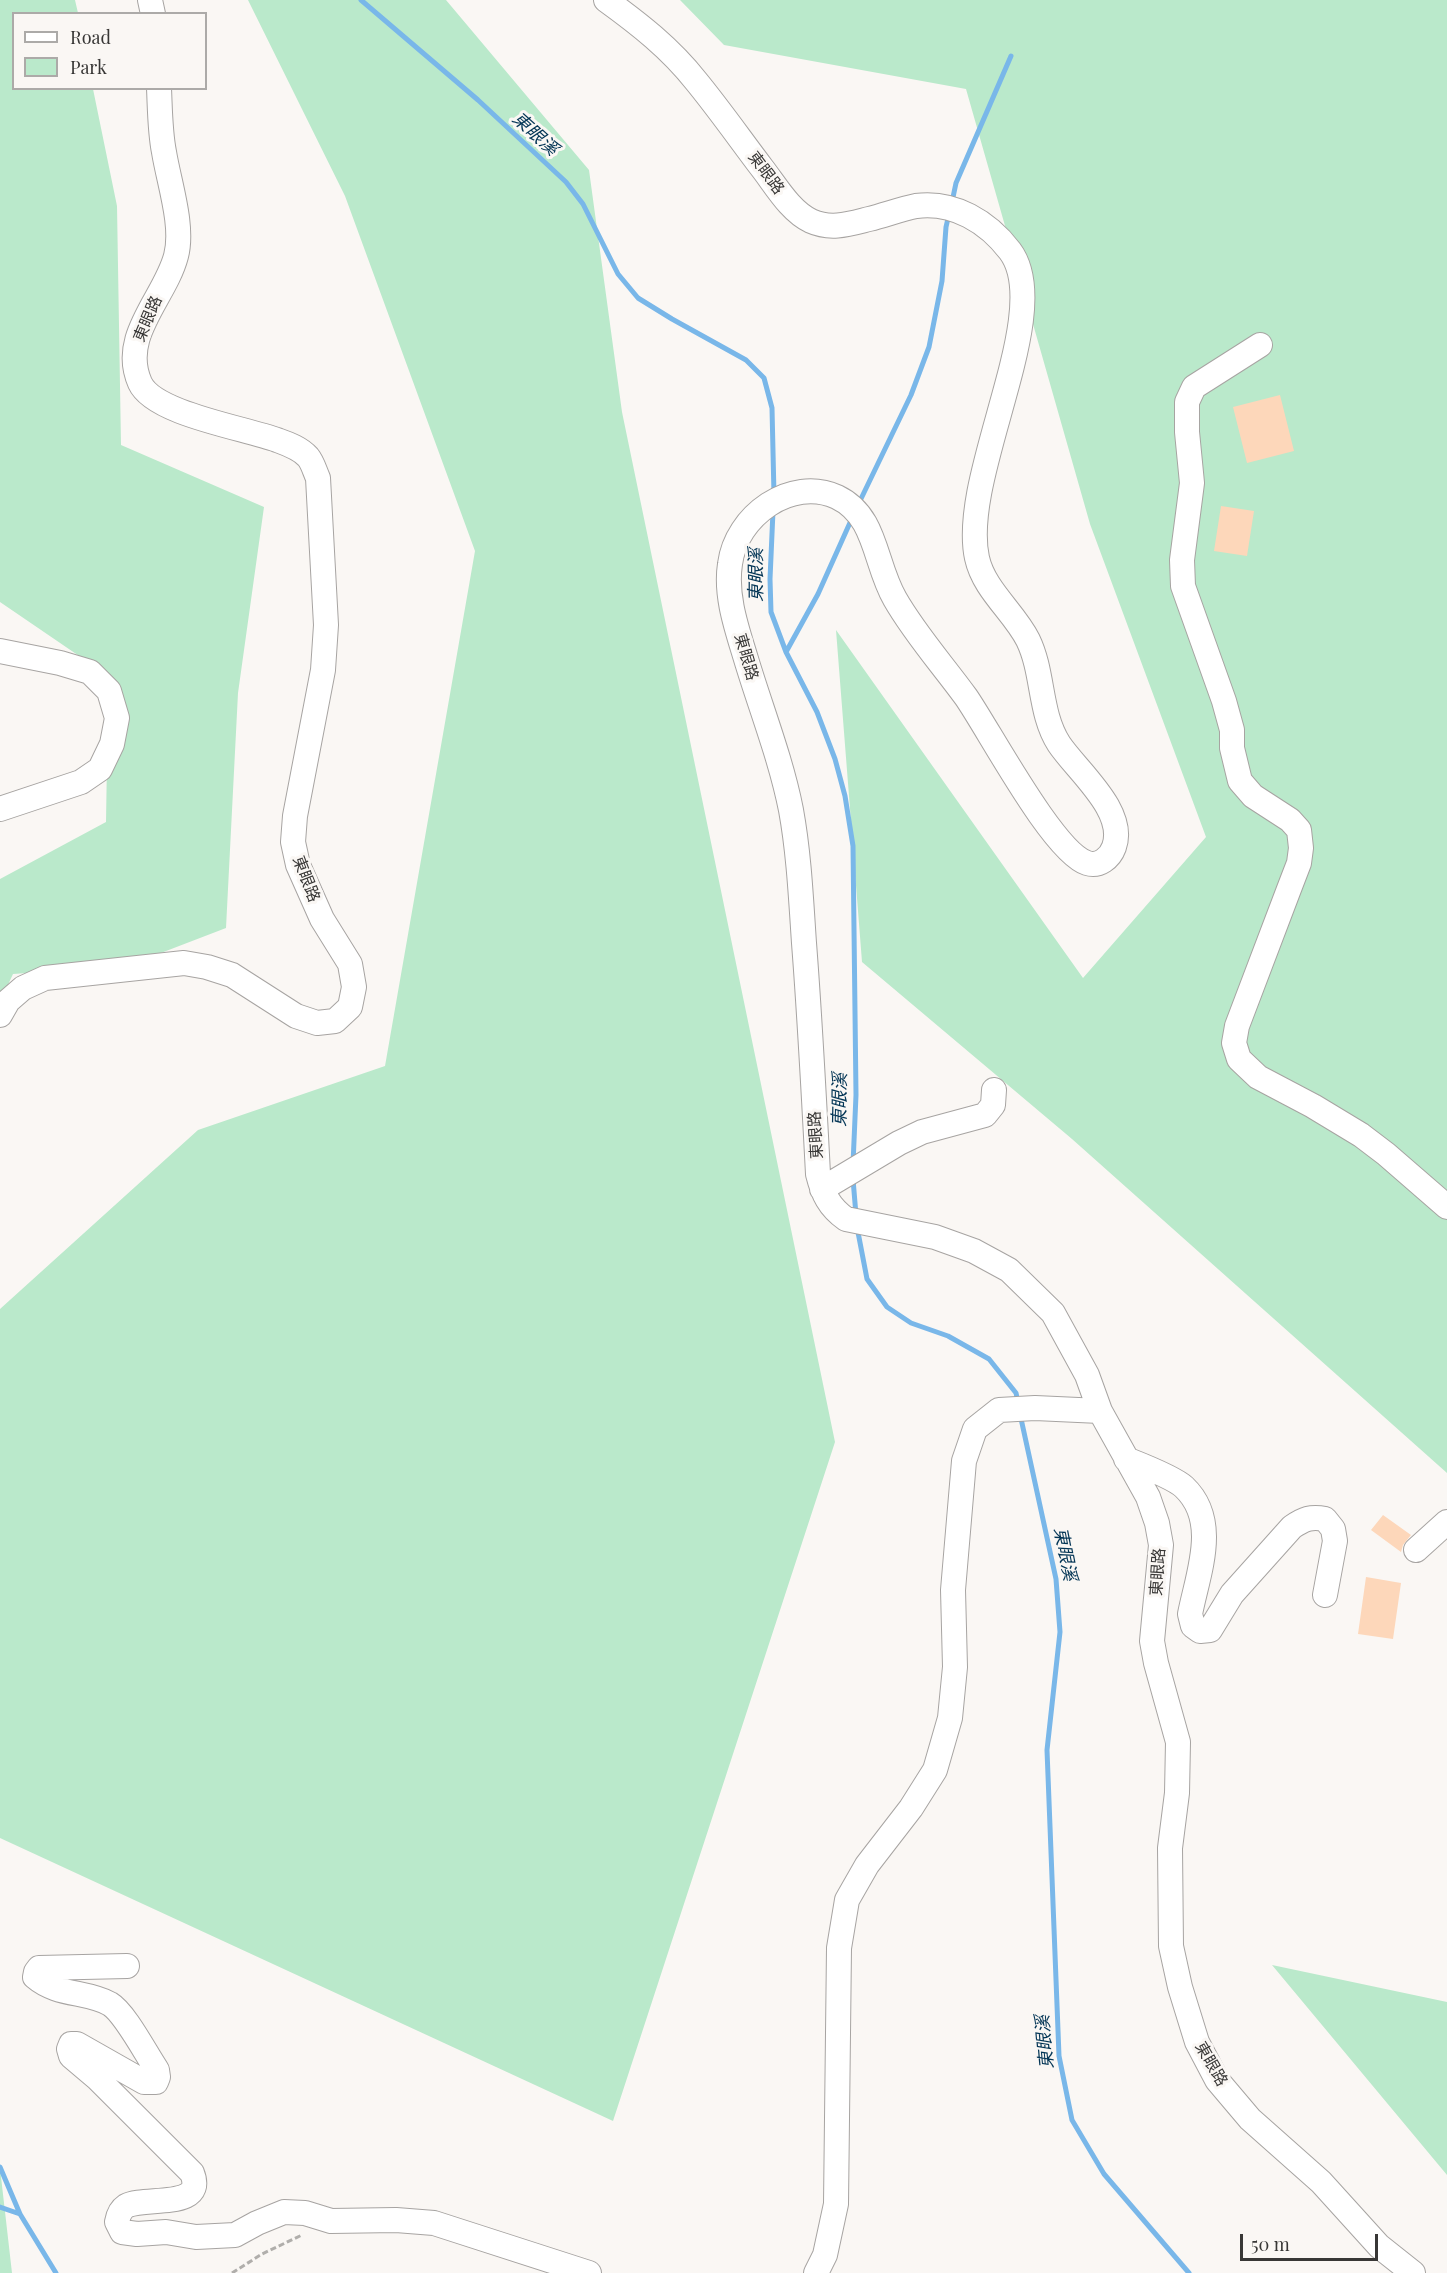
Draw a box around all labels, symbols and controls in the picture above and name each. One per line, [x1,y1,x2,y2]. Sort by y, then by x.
legend [12,12,207,90]
text: Road [70,25,111,49]
text: Park [70,55,107,79]
water label: 東眼溪 [508,108,562,160]
street label: 東眼路 [744,148,788,198]
street label: 東眼路 [130,293,166,345]
water label: 東眼溪 [745,548,767,602]
street label: 東眼路 [730,631,762,683]
street label: 東眼路 [288,853,324,905]
water label: 東眼溪 [829,1073,851,1127]
street label: 東眼路 [805,1111,827,1159]
water label: 東眼溪 [1049,1525,1081,1583]
street label: 東眼路 [1147,1547,1169,1597]
water label: 東眼溪 [1032,2014,1058,2070]
street label: 東眼路 [1191,2038,1231,2090]
scale bar [1243,2222,1381,2260]
text: 50 m [1251,2232,1290,2256]

